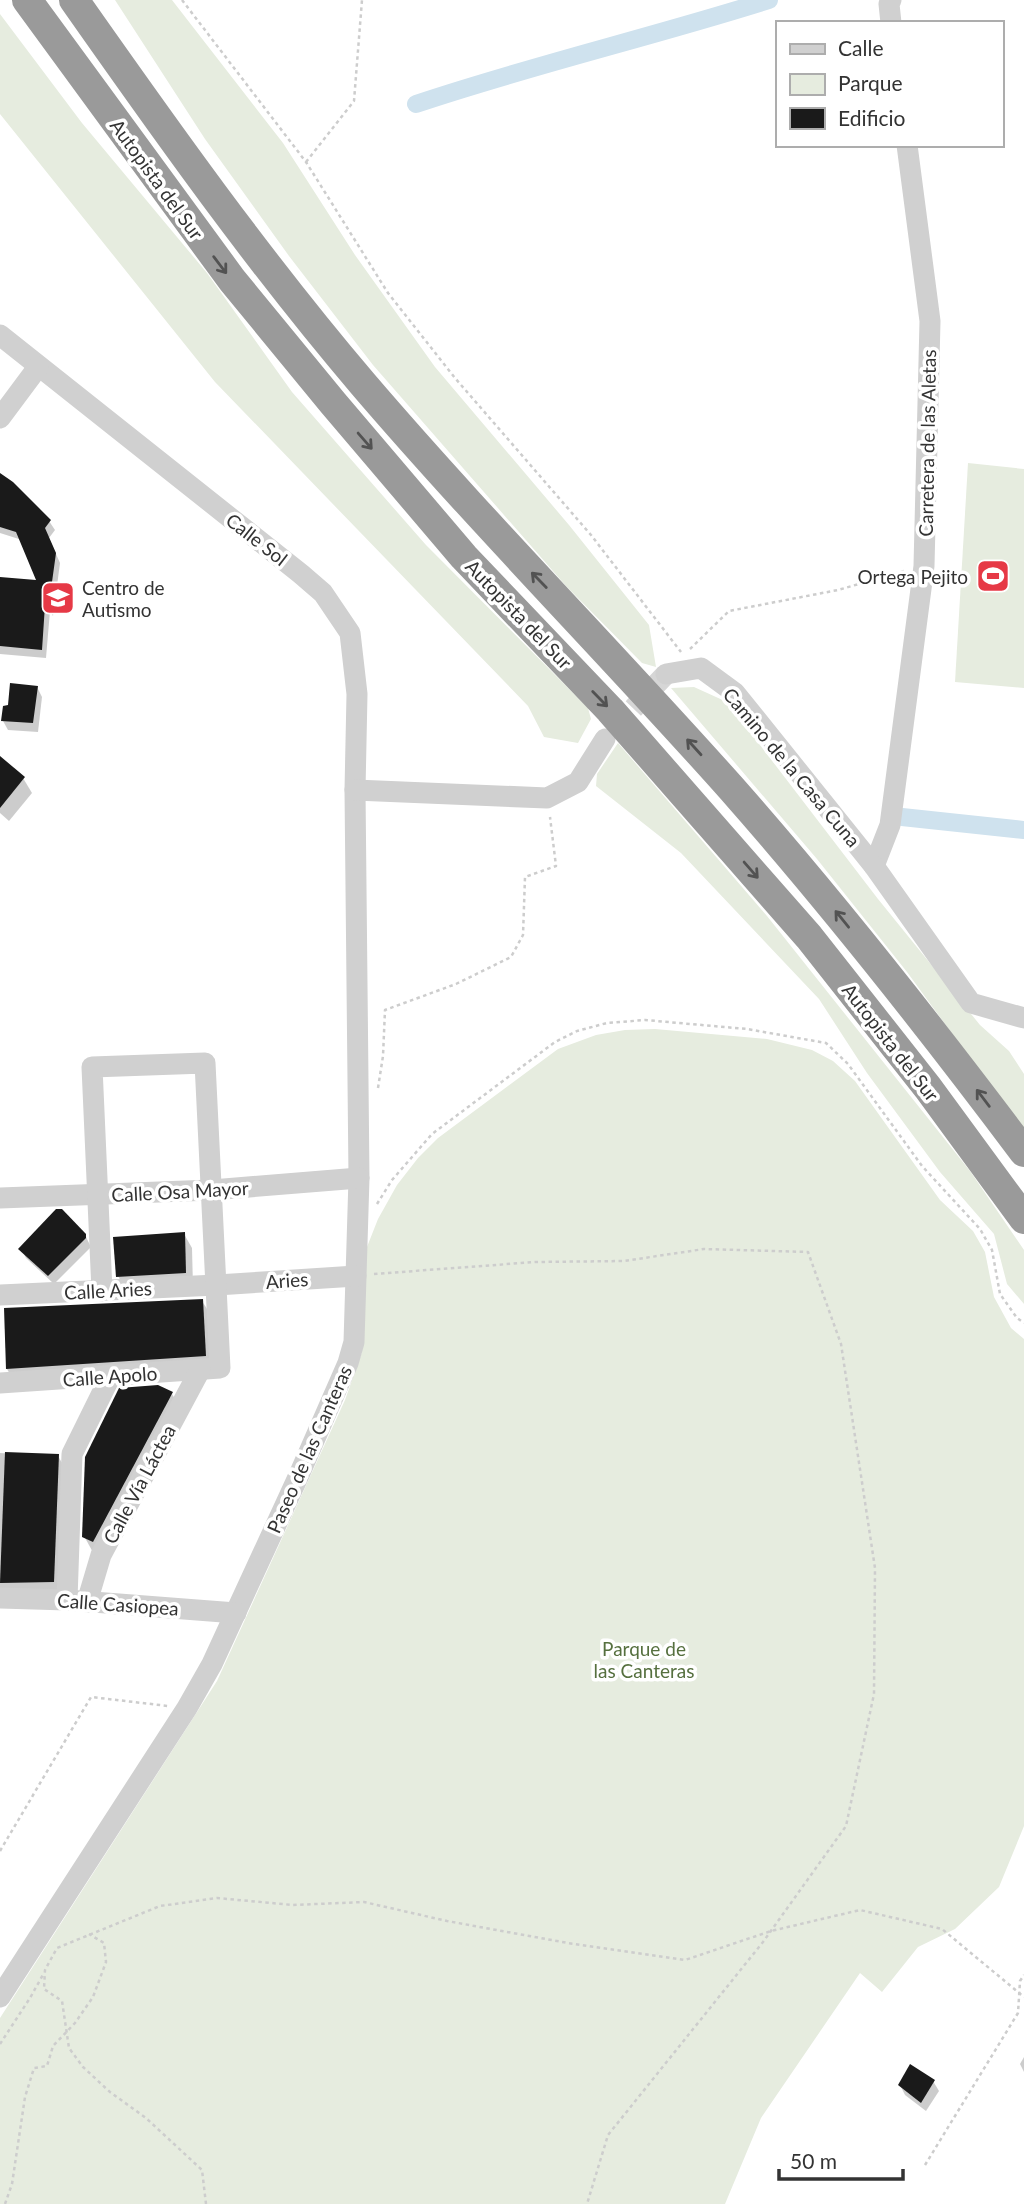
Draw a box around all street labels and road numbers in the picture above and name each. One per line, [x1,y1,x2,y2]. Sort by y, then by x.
street label: Autopista del Sur [106,114,208,244]
street label: Carretera de las Aletas [914,349,940,537]
street label: Calle Sol [222,508,292,570]
street label: Autopista del Sur [461,555,577,673]
street label: Camino de la Casa Cuna [719,683,865,851]
street label: Autopista del Sur [838,979,944,1105]
street label: Calle Osa Mayor [111,1176,249,1206]
street label: Aries [265,1267,309,1293]
street label: Calle Aries [63,1276,153,1304]
street label: Calle Apolo [62,1361,158,1391]
street label: Paseo de las Canteras [262,1362,356,1536]
street label: Calle Vía Láctea [98,1421,180,1547]
street label: Calle Casiopea [56,1588,180,1620]

